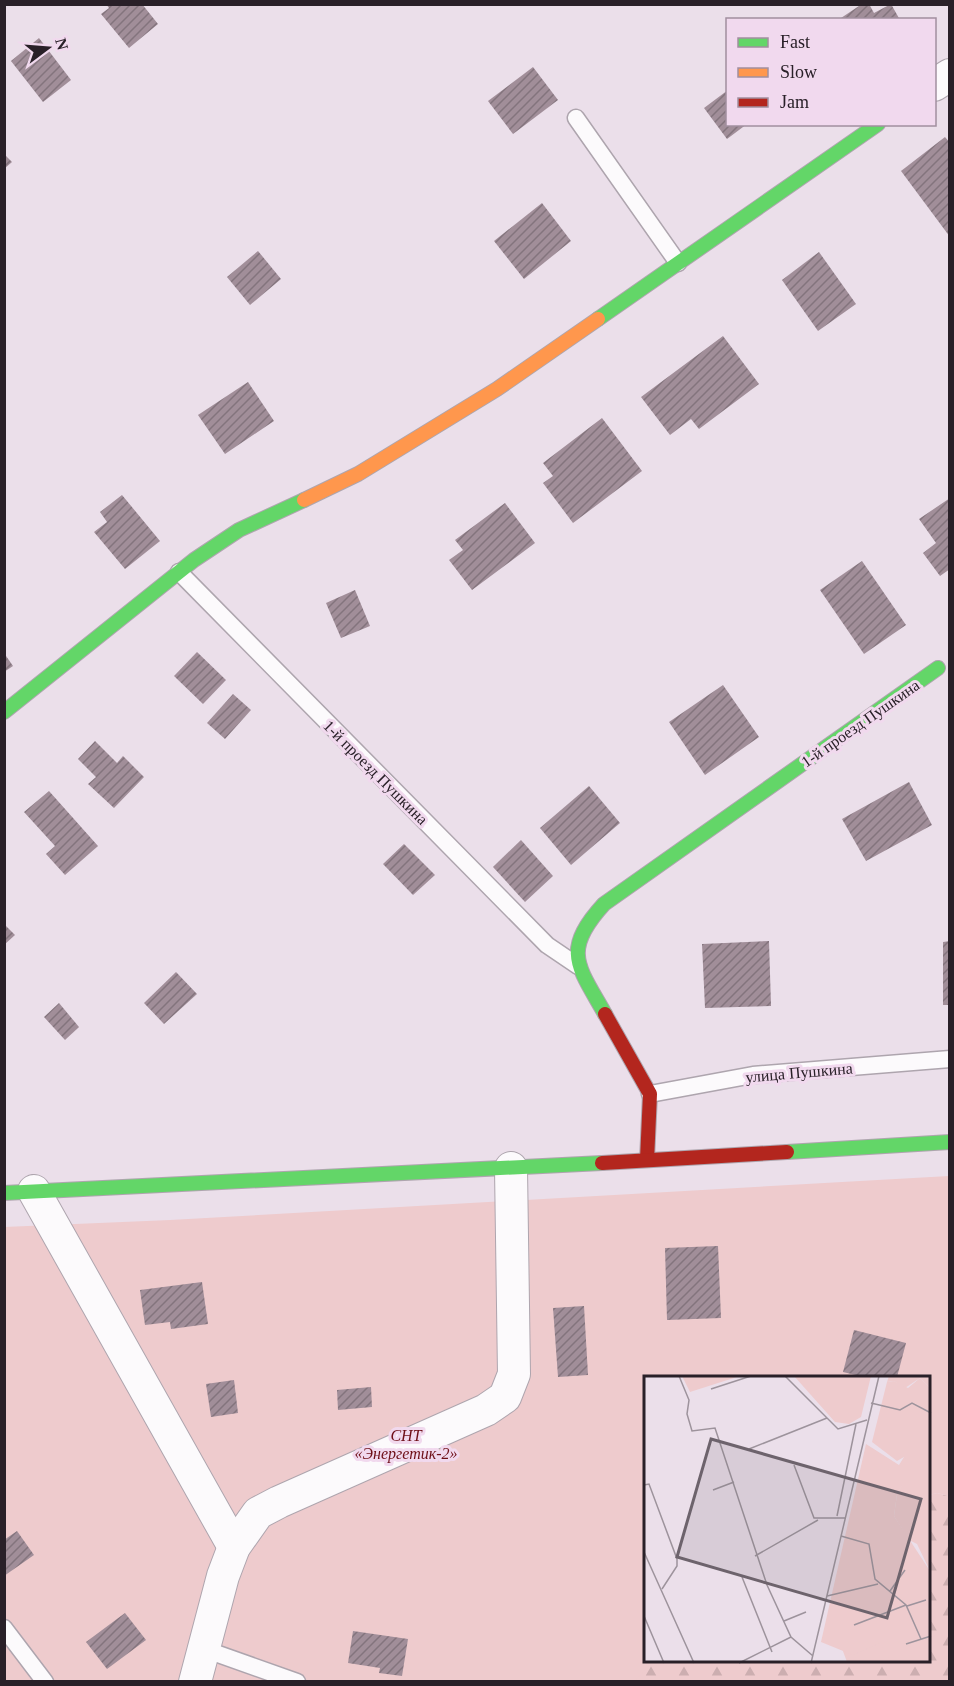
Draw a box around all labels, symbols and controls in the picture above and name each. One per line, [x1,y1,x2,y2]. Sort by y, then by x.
north arrow [18,18,78,78]
legend [726,18,936,126]
text: Fast [780,32,810,52]
text: N [52,36,72,52]
text: Slow [780,62,817,82]
text: Jam [780,92,809,112]
street label: 1-й проезд Пушкина [798,676,923,771]
street label: 1-й проезд Пушкина [319,717,431,829]
street label: улица Пушкина [745,1059,853,1087]
inset map [644,1376,930,1662]
park label: СНТ «Энергетик-2» [354,1427,458,1463]

